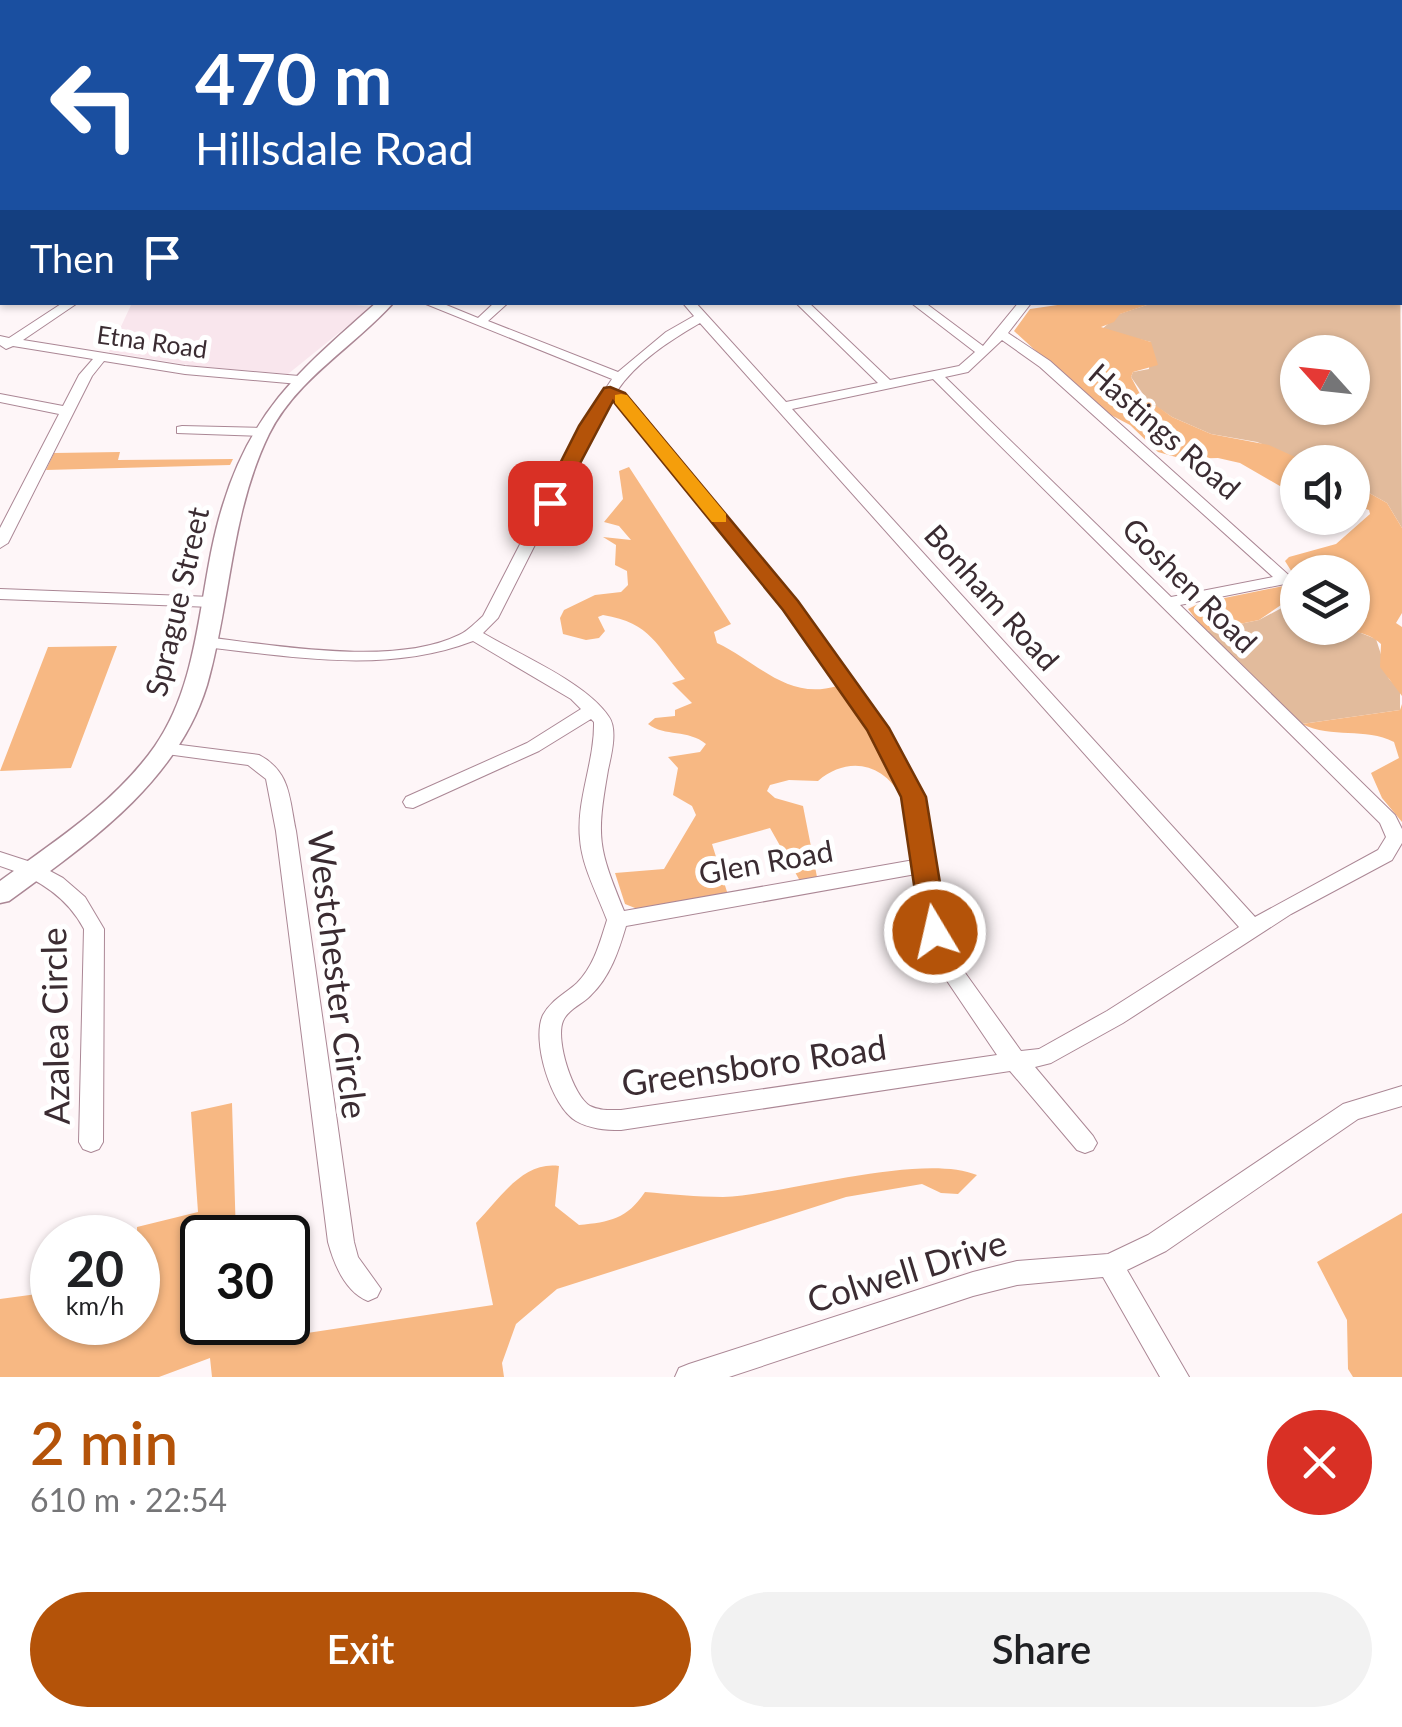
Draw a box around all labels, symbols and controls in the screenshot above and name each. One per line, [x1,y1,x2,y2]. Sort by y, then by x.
text: 470 m [195,36,392,120]
icon: left [30,40,160,170]
text: Hillsdale Road [195,121,474,175]
icon: arrive [135,230,190,285]
text: Then [30,235,115,281]
street label: Etna Road [95,318,209,364]
north arrow [1280,335,1370,425]
map controls [1280,335,1370,645]
street label: Hastings Road [1082,355,1248,506]
button: sound [1280,445,1370,535]
pin [508,461,593,546]
icon: arrive [523,476,578,531]
street label: Sprague Street [137,503,215,700]
street label: Goshen Road [1116,510,1265,659]
street label: Bonham Road [918,516,1067,677]
button: layers [1280,555,1370,645]
street label: Westchester Circle [301,829,377,1121]
street label: Glen Road [696,832,836,891]
position arrow [883,880,987,984]
street label: Azalea Circle [31,927,77,1125]
street label: Greensboro Road [619,1025,889,1103]
speed limit sign: 30 [180,1215,310,1345]
street label: Colwell Drive [802,1220,1011,1320]
text: 20 [66,1238,124,1298]
text: km/h [66,1290,124,1320]
text: 2 min [30,1406,178,1478]
button: close [1267,1410,1372,1515]
text: 610 m · 22:54 [30,1480,227,1519]
button: Exit [30,1592,691,1707]
button: Share [711,1592,1372,1707]

